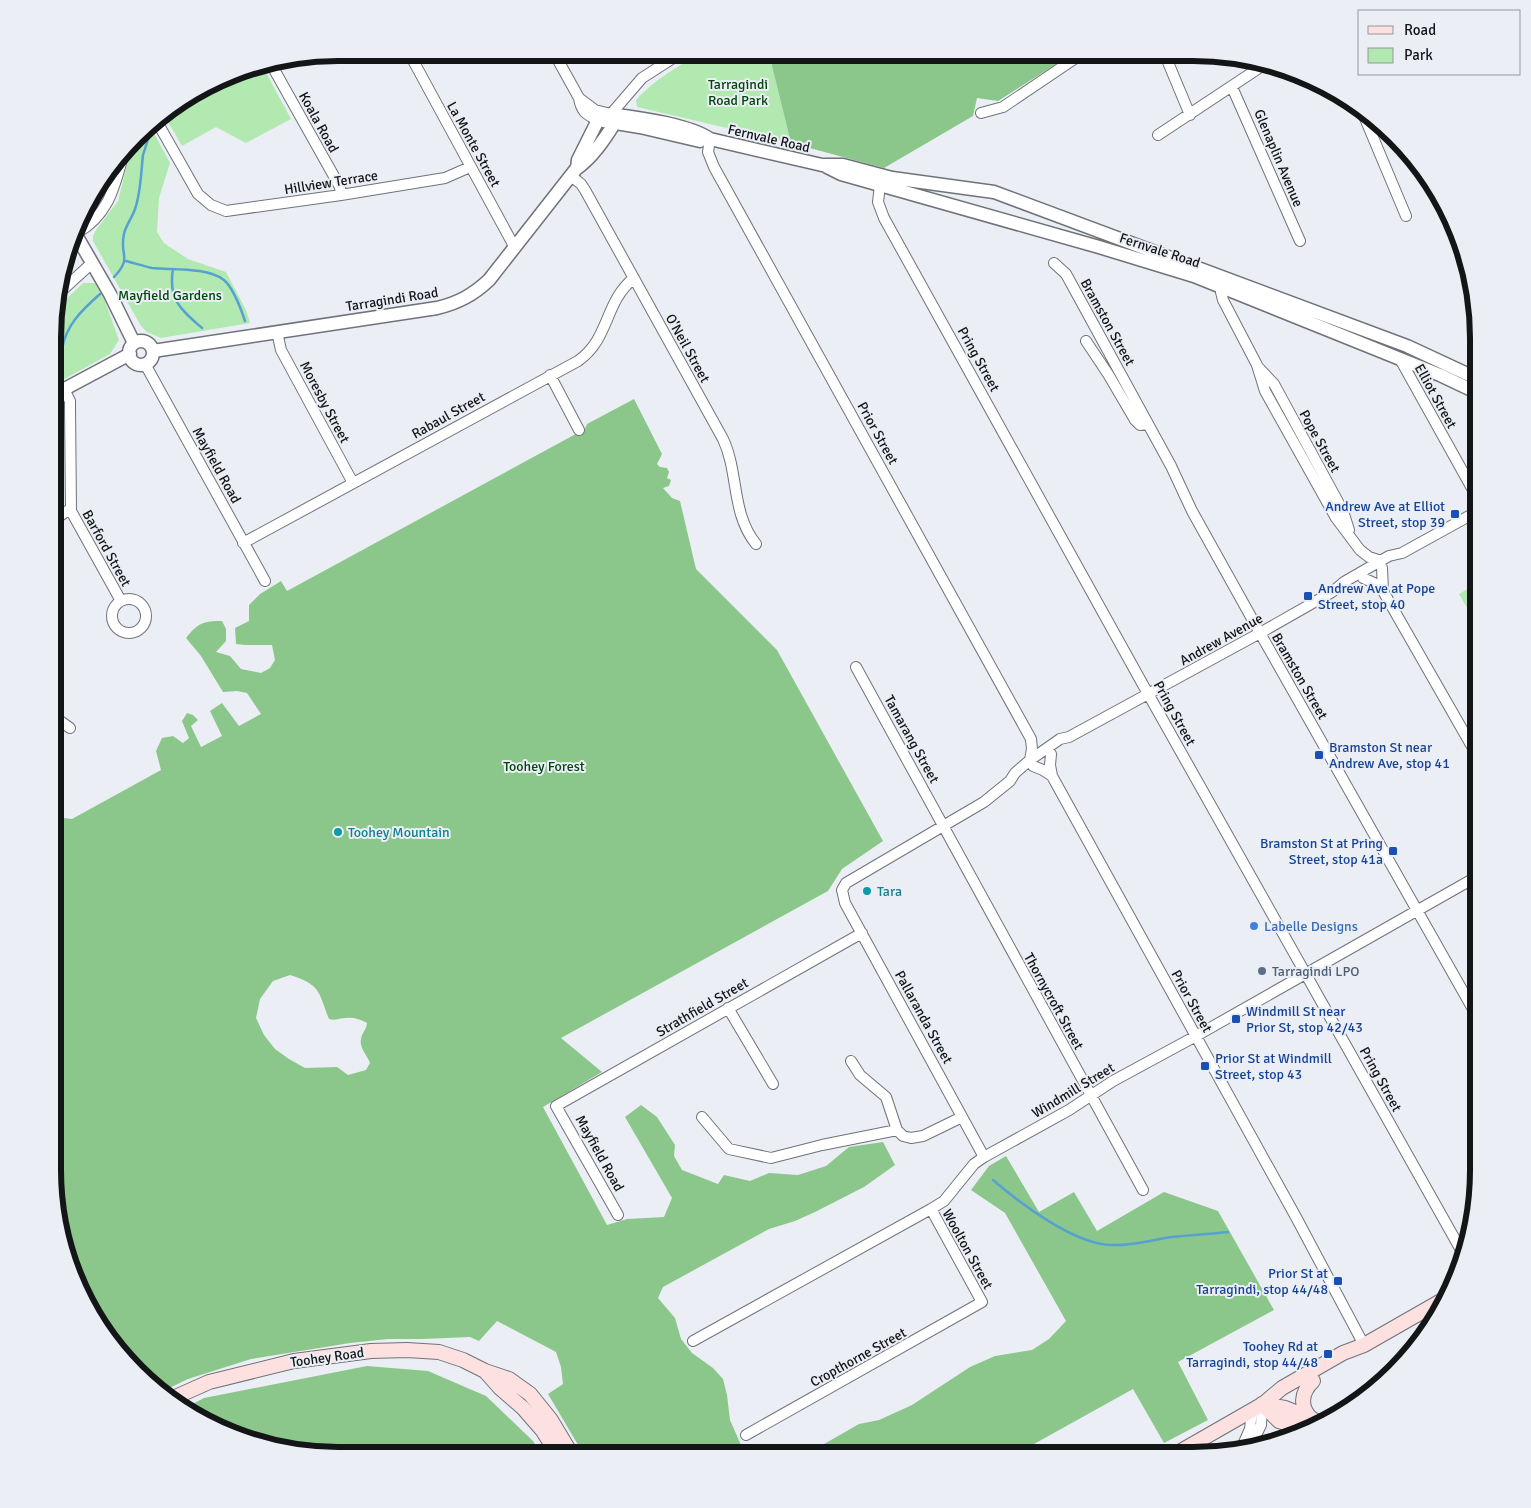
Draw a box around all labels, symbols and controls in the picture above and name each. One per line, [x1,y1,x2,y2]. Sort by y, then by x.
legend [1358,10,1521,75]
text: Road [1404,21,1436,39]
text: Park [1404,46,1433,64]
park label: Tarragindi Road Park [708,76,768,109]
street label: Koala Road [295,89,342,156]
street label: La Monte Street [443,99,504,190]
street label: Glenaplin Avenue [1250,107,1307,210]
street label: Fernvale Road [726,121,812,156]
street label: Hillview Terrace [283,167,379,198]
street label: Fernvale Road [1117,229,1202,272]
street label: Bramston Street [1077,276,1139,369]
street label: Tarragindi Road [345,284,439,315]
park label: Mayfield Gardens [118,287,222,304]
street label: O'Neil Street [662,311,713,386]
street label: Pring Street [954,324,1003,395]
street label: Moresby Street [296,358,353,446]
street label: Elliot Street [1411,361,1460,432]
street label: Rabaul Street [409,388,488,443]
street label: Prior Street [853,399,902,468]
street label: Pope Street [1295,407,1344,476]
street label: Mayfield Road [189,424,245,506]
place label: Andrew Ave at Elliot Street, stop 39 [1325,498,1445,531]
street label: Barford Street [79,507,135,590]
marker: Andrew Ave at Elliot Street, stop 39 [1449,508,1461,520]
place label: Andrew Ave at Pope Street, stop 40 [1318,580,1435,613]
marker: Andrew Ave at Pope Street, stop 40 [1302,590,1314,602]
street label: Andrew Avenue [1177,610,1266,669]
street label: Bramston Street [1268,630,1331,723]
street label: Pring Street [1150,678,1199,749]
street label: Tamarang Street [880,692,943,786]
place label: Bramston St near Andrew Ave, stop 41 [1329,739,1450,772]
marker: Bramston St near Andrew Ave, stop 41 [1313,749,1325,761]
park label: Toohey Forest [503,758,585,775]
place label: Toohey Mountain [348,824,450,841]
marker: Toohey Mountain [332,826,344,838]
place label: Bramston St at Pring Street, stop 41a [1260,835,1383,868]
marker: Bramston St at Pring Street, stop 41a [1387,845,1399,857]
place label: Tara [877,883,902,900]
marker: Tara [861,885,873,897]
place label: Labelle Designs [1264,918,1358,935]
marker: Labelle Designs [1248,920,1260,932]
street label: Thornycroft Street [1020,950,1087,1053]
place label: Tarragindi LPO [1272,963,1360,980]
marker: Tarragindi LPO [1256,965,1268,977]
street label: Prior Street [1167,967,1216,1036]
street label: Pallaranda Street [891,968,956,1067]
street label: Strathfield Street [653,974,751,1041]
place label: Windmill St near Prior St, stop 42/43 [1246,1003,1363,1036]
marker: Windmill St near Prior St, stop 42/43 [1230,1013,1242,1025]
street label: Pring Street [1356,1044,1405,1115]
place label: Prior St at Windmill Street, stop 43 [1215,1050,1332,1083]
street label: Windmill Street [1029,1059,1118,1122]
marker: Prior St at Windmill Street, stop 43 [1199,1060,1211,1072]
street label: Mayfield Road [572,1112,628,1194]
street label: Woolton Street [939,1206,997,1292]
place label: Prior St at Tarragindi, stop 44/48 [1196,1265,1328,1298]
marker: Prior St at Tarragindi, stop 44/48 [1332,1275,1344,1287]
street label: Cropthorne Street [807,1324,909,1391]
place label: Toohey Rd at Tarragindi, stop 44/48 [1186,1338,1318,1371]
street label: Toohey Road [289,1344,365,1371]
marker: Toohey Rd at Tarragindi, stop 44/48 [1322,1348,1334,1360]

